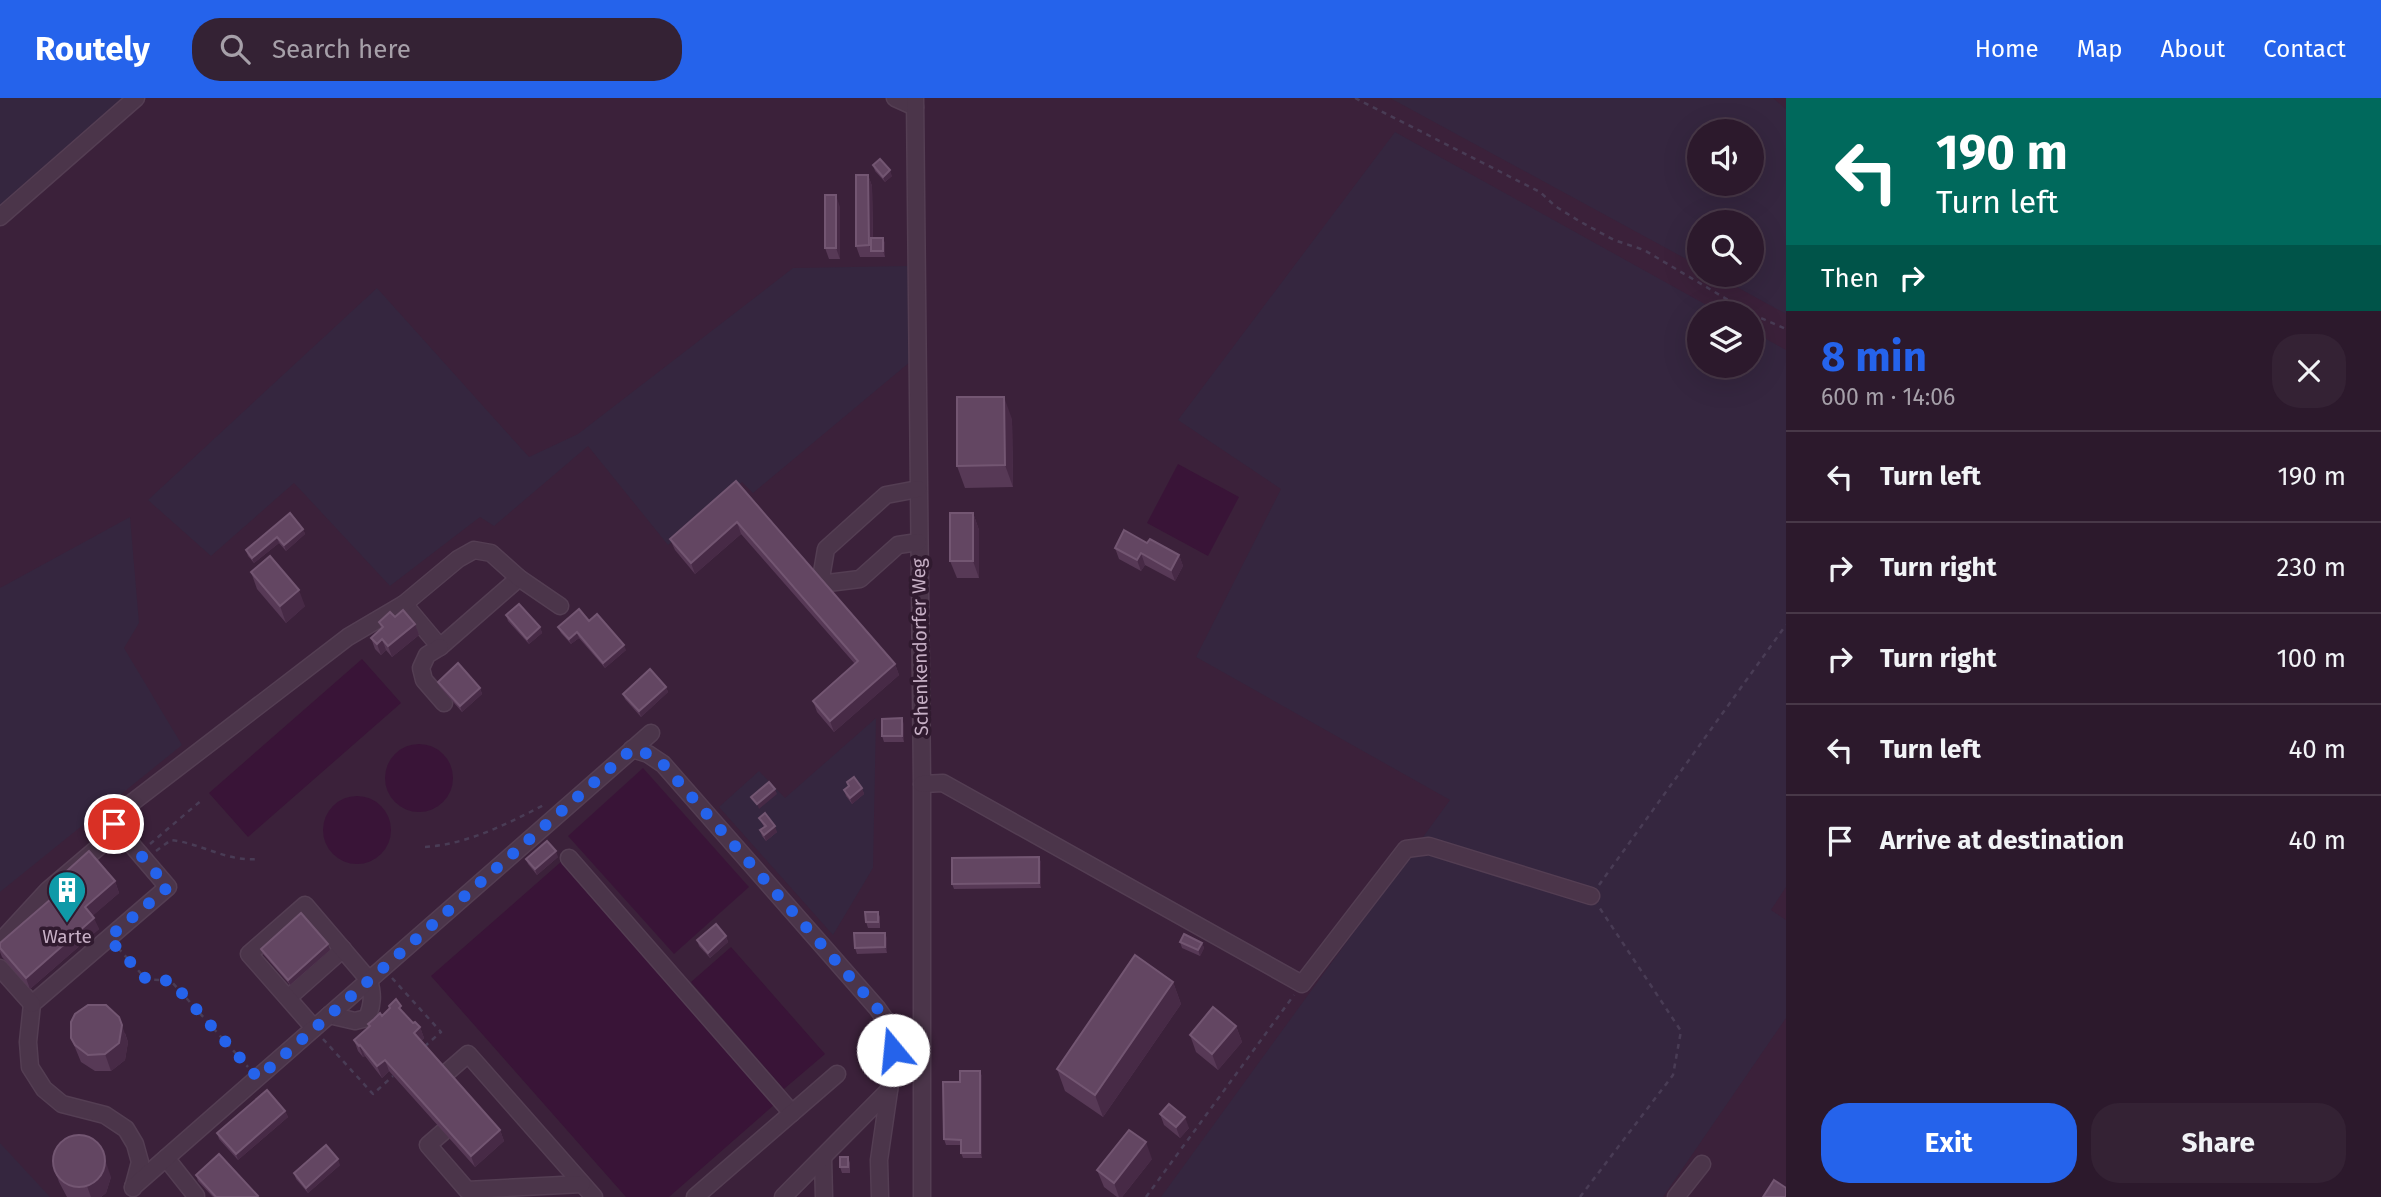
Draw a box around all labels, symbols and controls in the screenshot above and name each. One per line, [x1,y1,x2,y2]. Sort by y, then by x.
search box [192,18,682,81]
text: Routely [35,29,150,69]
icon: search [216,30,254,68]
text: Search here [272,34,411,65]
text: Home [1975,35,2039,63]
text: Map [2077,35,2123,63]
text: About [2161,35,2225,63]
text: Contact [2263,35,2346,63]
map controls [1687,119,1764,378]
button: sound [1687,119,1764,196]
text: 190 m [1936,123,2068,182]
icon: left [1821,126,1912,217]
text: Turn left [1936,183,2058,221]
button: search [1687,210,1764,287]
icon: right [1893,259,1931,297]
text: Then [1821,263,1879,294]
button: layers [1687,301,1764,378]
text: 8 min [1821,332,1927,382]
button: close [2272,334,2346,408]
text: 600 m · 14:06 [1821,383,1955,411]
icon: left [1821,458,1859,496]
text: Turn left [1880,461,1981,492]
text: 190 m [2277,461,2346,492]
icon: right [1821,549,1859,587]
text: Turn right [1880,552,1997,583]
text: 230 m [2277,552,2346,583]
street label: Schenkendorfer Weg [907,558,933,736]
icon: right [1821,640,1859,678]
text: Turn right [1880,643,1997,674]
text: 100 m [2277,643,2346,674]
icon: left [1821,731,1859,769]
text: Turn left [1880,734,1981,765]
text: 40 m [2288,734,2346,765]
pin [84,794,144,854]
icon: arrive [95,805,133,843]
icon: arrive [1821,822,1859,860]
text: Arrive at destination [1880,825,2124,856]
text: 40 m [2288,825,2346,856]
building icon: Warte [46,869,88,924]
place label: Warte [42,925,92,948]
position arrow [856,1013,930,1087]
button: Exit [1821,1103,2077,1183]
button: Share [2091,1103,2346,1183]

